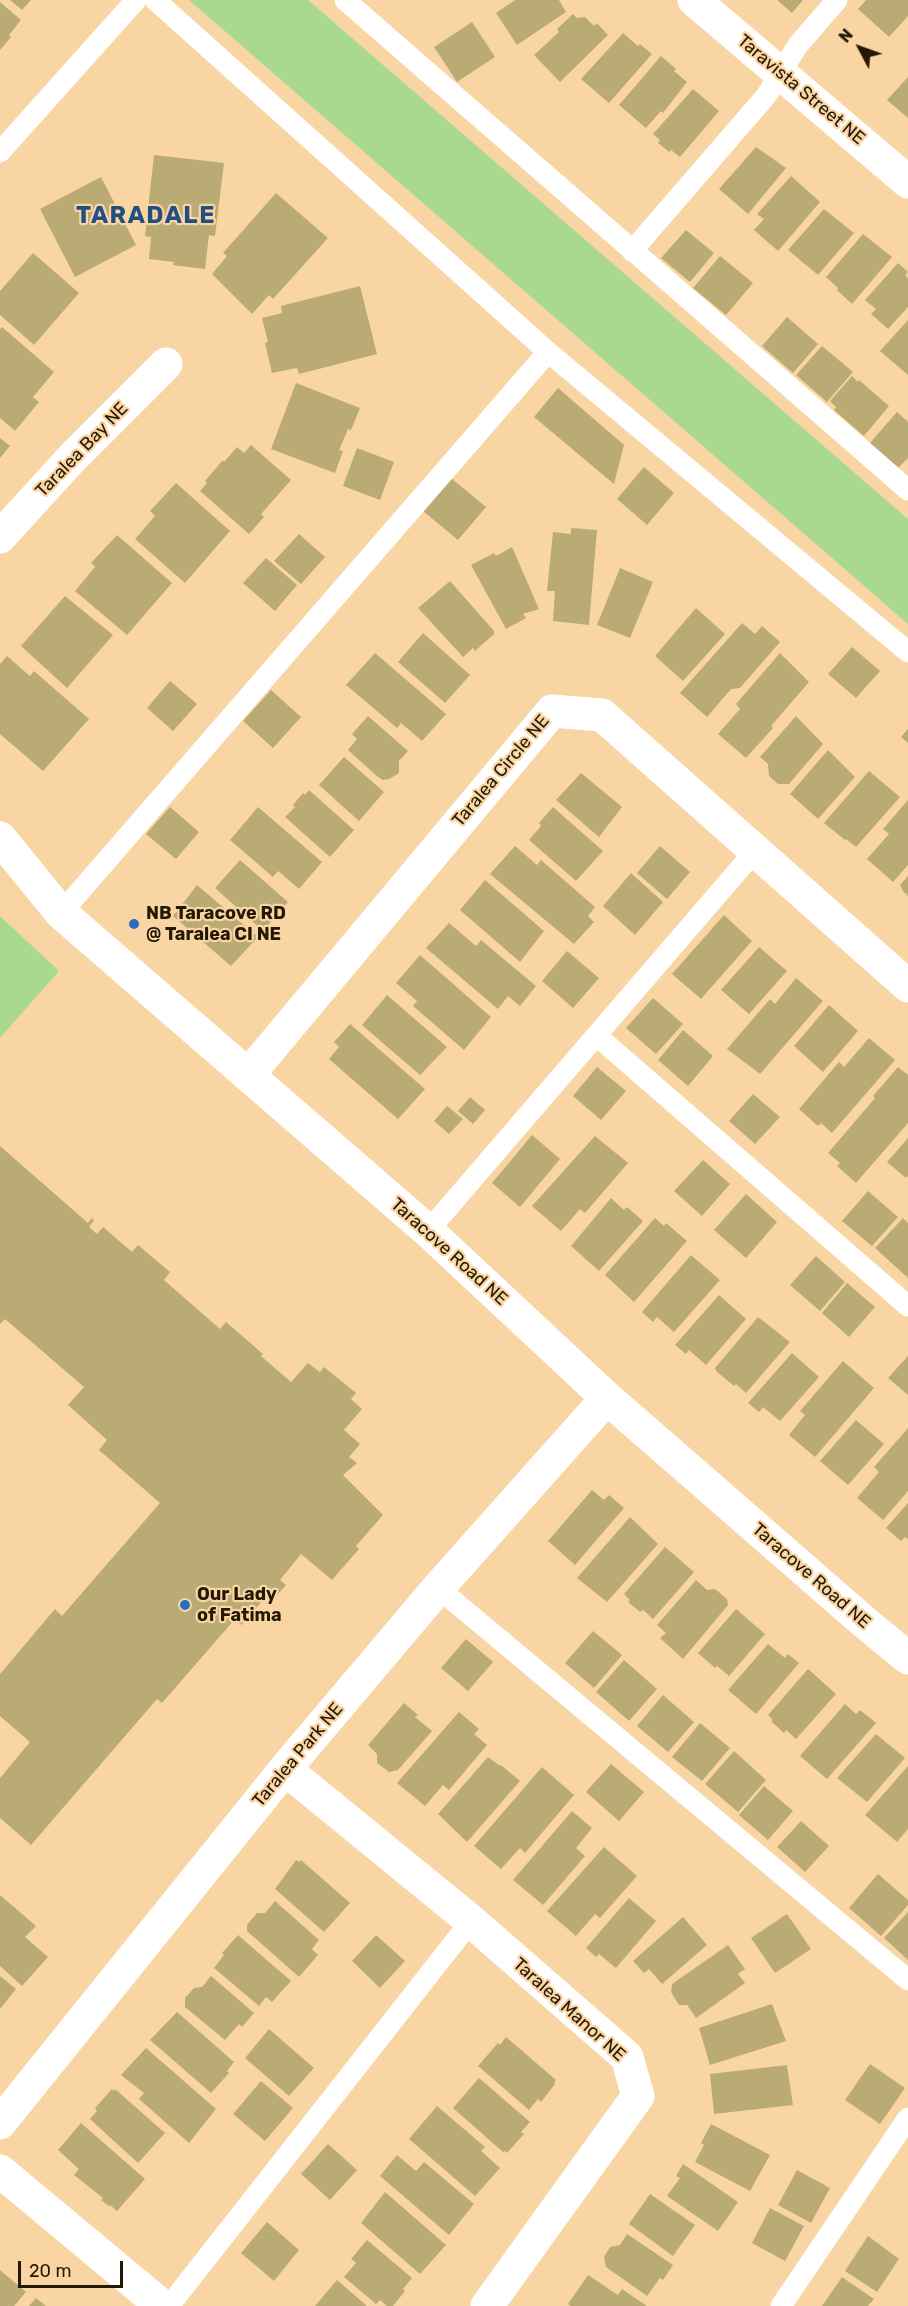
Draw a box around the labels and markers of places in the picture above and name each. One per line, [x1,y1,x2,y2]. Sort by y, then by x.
place label: NB Taracove RD @ Taralea CI NE [146,903,286,946]
marker: NB Taracove RD @ Taralea CI NE [127,917,141,931]
place label: Our Lady of Fatima [197,1584,282,1626]
marker: Our Lady of Fatima [178,1598,192,1612]

